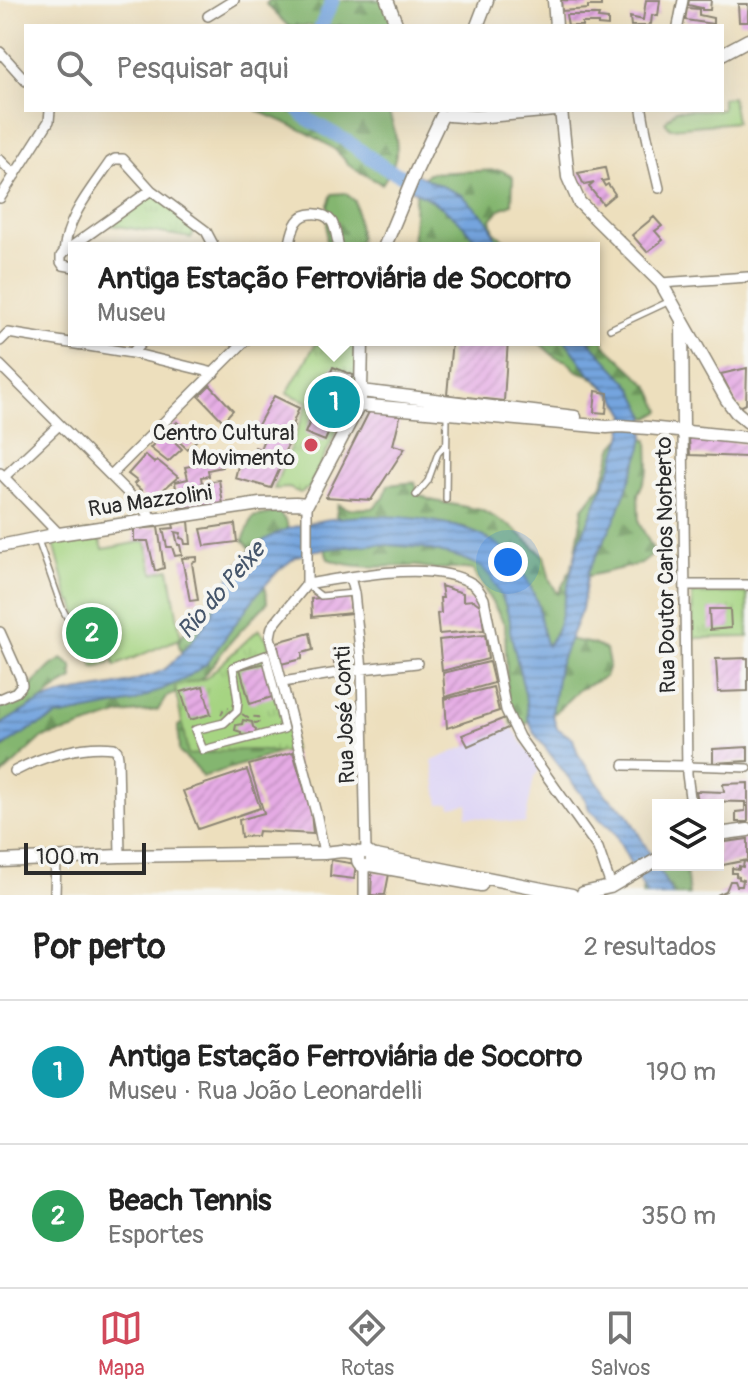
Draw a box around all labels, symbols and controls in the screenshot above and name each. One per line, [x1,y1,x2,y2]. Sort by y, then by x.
search box [24,24,724,112]
icon: search [52,46,96,90]
text: Pesquisar aqui [116,50,288,87]
popup [68,242,600,346]
text: Antiga Estação Ferroviária de Socorro [97,260,571,297]
text: Museu [97,297,166,329]
pin: 1 [308,372,360,432]
place label: Centro Cultural Movimento [153,419,295,472]
marker: Centro Cultural Movimento [302,436,320,454]
street label: Rua Doutor Carlos Norberto [650,436,682,694]
street label: Rua Mazzolini [86,478,214,524]
water label: Rio do Peixe [171,534,273,645]
your location [488,542,528,582]
pin: 2 [66,603,118,663]
street label: Rua José Conti [329,646,361,784]
map controls [652,799,724,871]
button: layers [652,799,724,871]
scale bar [24,839,146,875]
text: 100 m [36,843,99,871]
text: Por perto [32,926,165,969]
text: 2 resultados [584,931,716,963]
text: Antiga Estação Ferroviária de Socorro [108,1038,582,1075]
text: 1 [53,1056,63,1088]
text: 190 m [646,1056,716,1088]
text: Museu · Rua João Leonardelli [108,1075,422,1107]
text: Beach Tennis [108,1182,271,1219]
text: 2 [51,1200,65,1232]
text: 350 m [641,1200,716,1232]
text: Esportes [108,1219,204,1251]
tab: Mapa [98,1306,145,1382]
tab: Rotas [341,1306,394,1382]
tab: Salvos [590,1306,650,1382]

